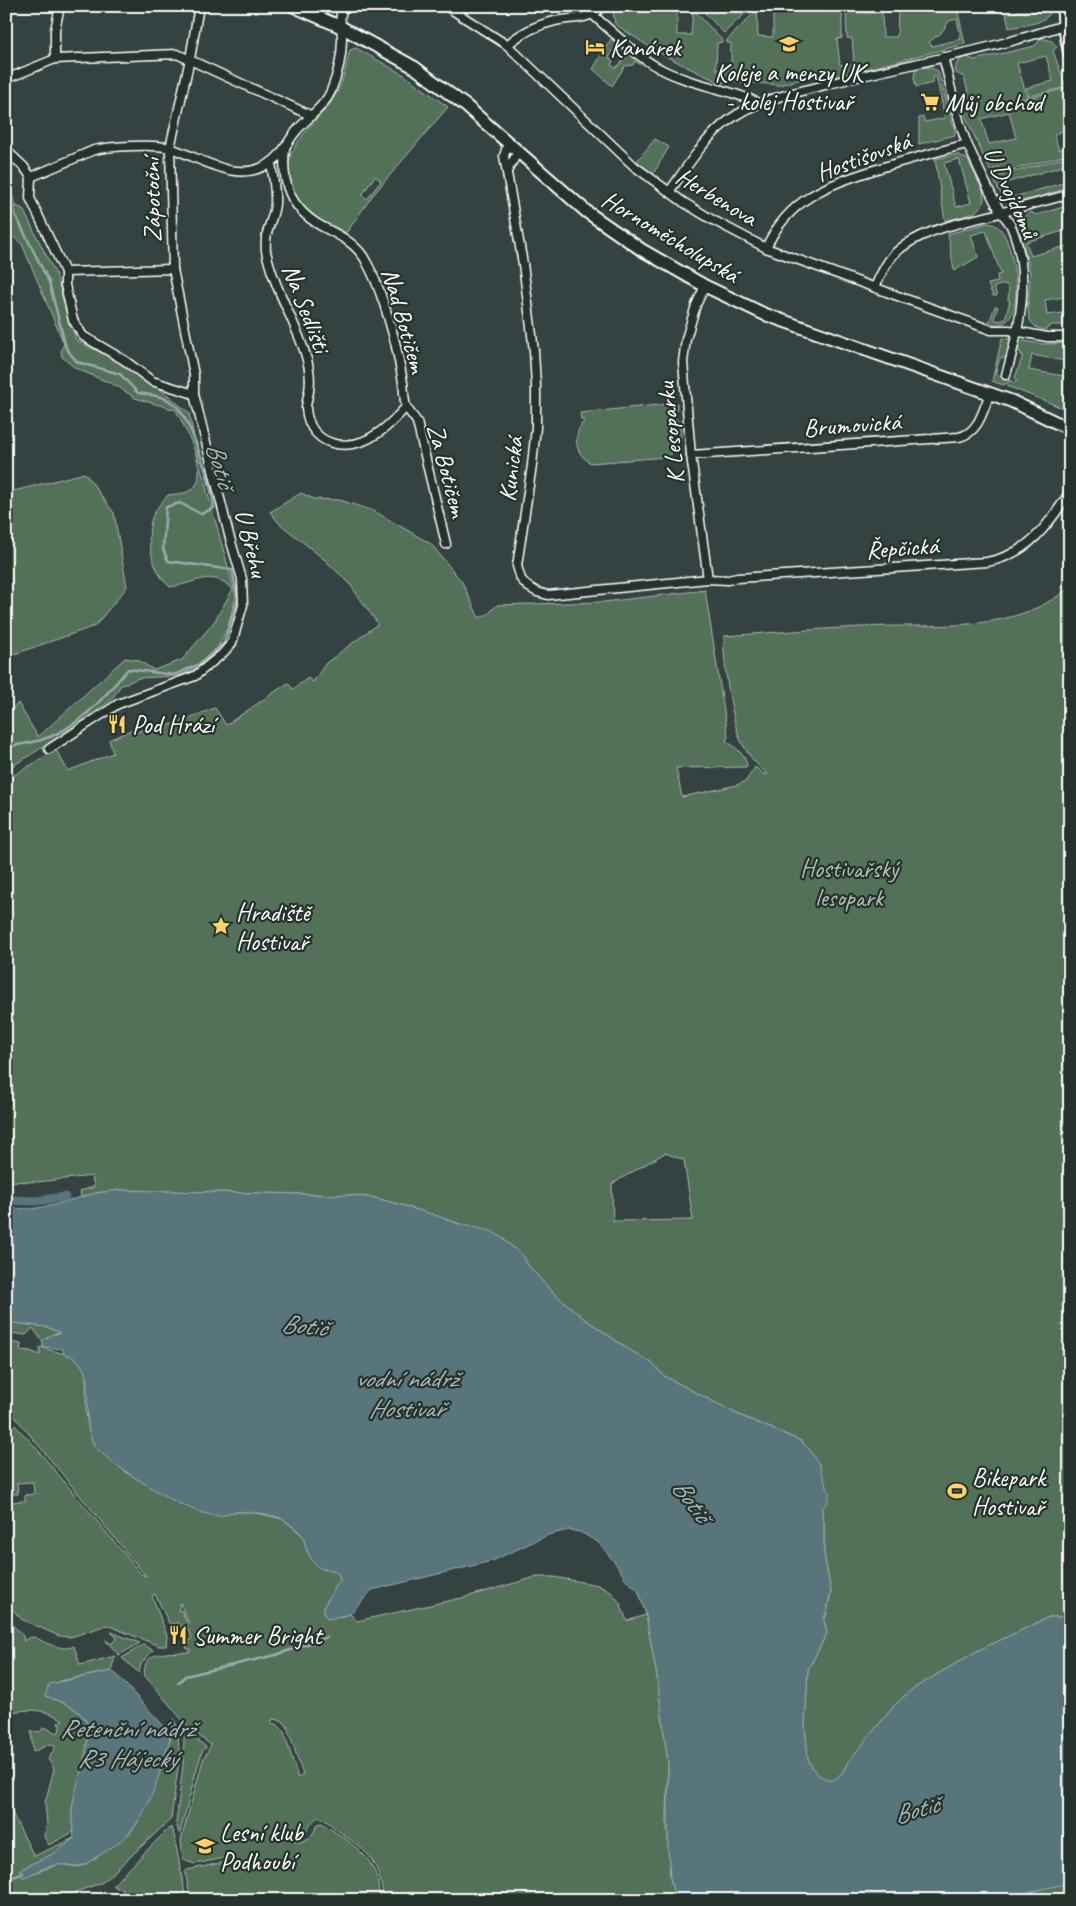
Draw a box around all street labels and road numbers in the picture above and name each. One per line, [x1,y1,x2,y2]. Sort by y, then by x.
street label: Hostišovská [811,124,917,189]
street label: U Dvojdomů [976,142,1047,245]
street label: Zápotoční [135,152,169,242]
street label: Herbenova [670,160,765,235]
street label: Hornoměcholupská [596,183,747,291]
street label: Na Sedlišti [275,259,339,360]
street label: Nad Botičem [374,264,435,378]
street label: K Lesoparku [650,379,692,485]
street label: Brumovická [802,406,904,444]
street label: Za Botičem [419,420,475,522]
street label: Kunická [491,433,531,503]
street label: U Břehu [227,506,275,582]
street label: Řepčická [865,529,941,566]

